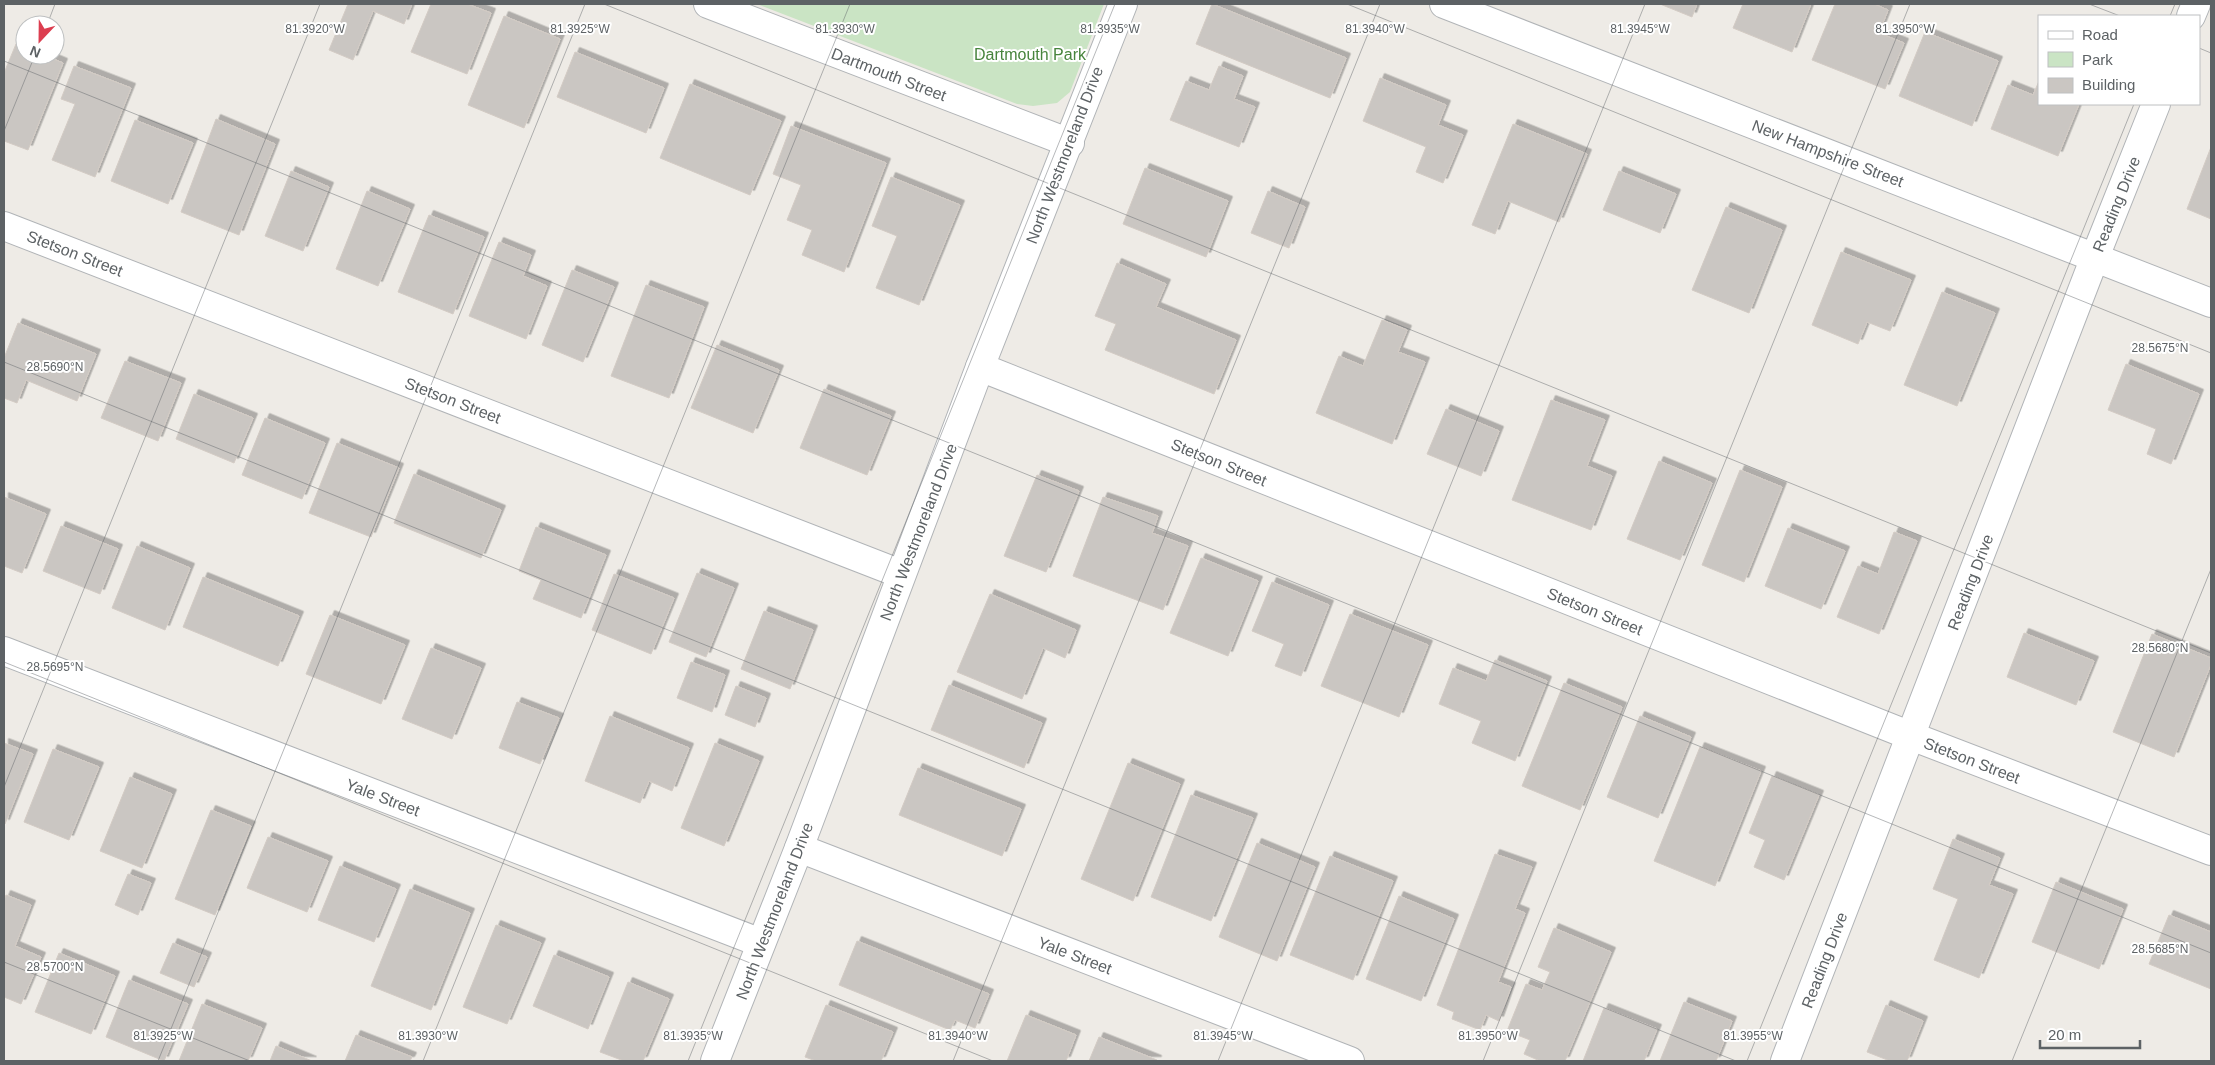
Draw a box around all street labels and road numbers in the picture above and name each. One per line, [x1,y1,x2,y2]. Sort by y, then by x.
street label: Dartmouth Street [829,45,949,104]
street label: North Westmoreland Drive [1023,64,1106,246]
street label: New Hampshire Street [1750,117,1907,190]
street label: Reading Drive [2090,154,2143,254]
street label: Stetson Street [24,227,126,280]
street label: Stetson Street [402,374,504,427]
street label: Stetson Street [1169,436,1270,490]
street label: North Westmoreland Drive [877,441,960,623]
street label: Reading Drive [1944,532,1997,633]
street label: Stetson Street [1545,585,1646,639]
street label: Stetson Street [1921,734,2023,787]
street label: Yale Street [343,776,423,820]
street label: North Westmoreland Drive [733,820,816,1002]
street label: Reading Drive [1798,910,1851,1011]
street label: Yale Street [1035,934,1115,978]

